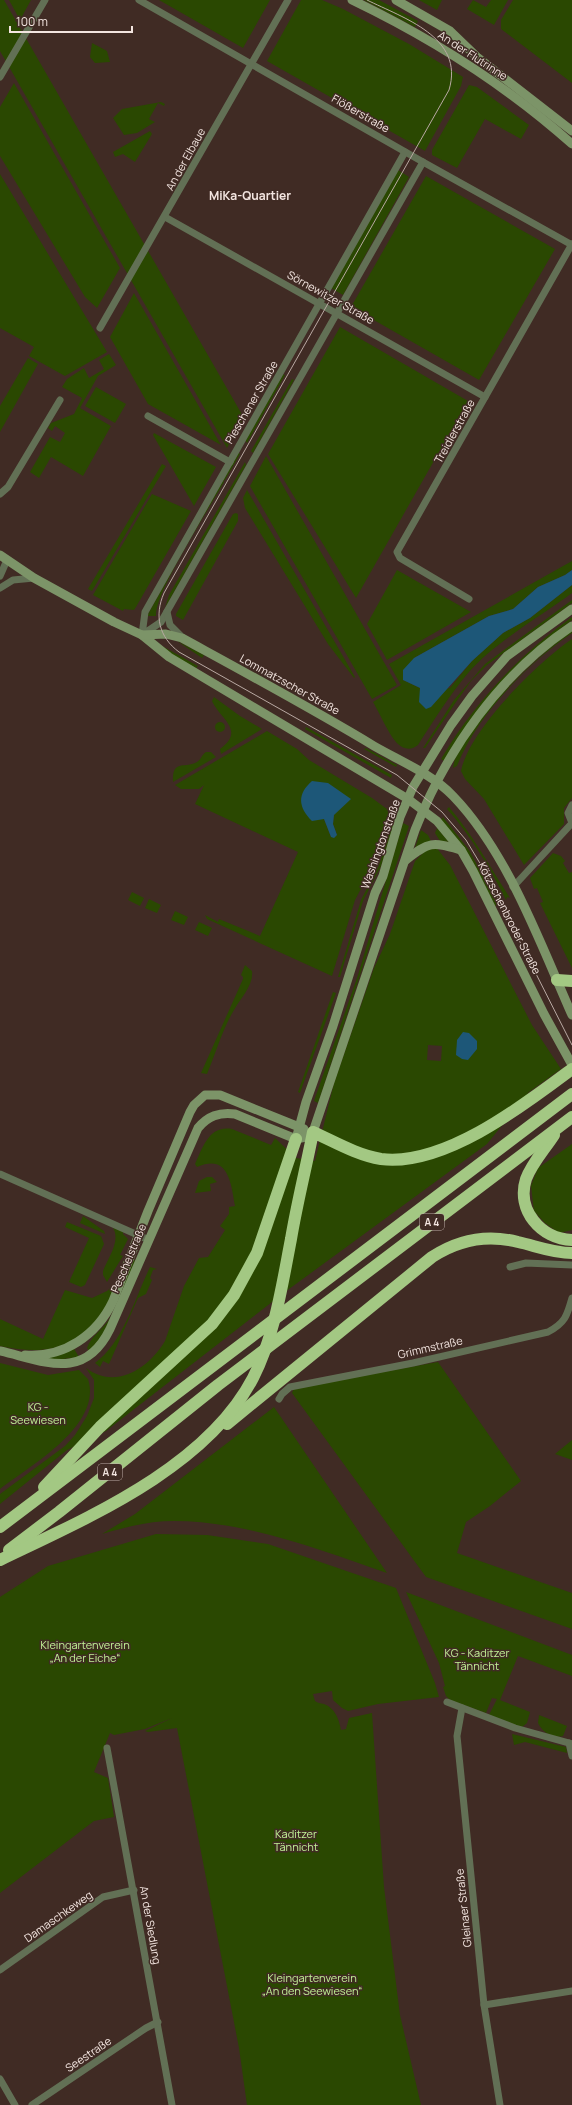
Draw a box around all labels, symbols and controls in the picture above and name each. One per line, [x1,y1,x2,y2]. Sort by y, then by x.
scale bar [10,8,132,34]
text: 100 m [16,13,48,30]
street label: An der Flutrinne [435,27,511,83]
street label: Flößerstraße [329,90,393,136]
street label: An der Elbaue [162,125,209,193]
district label: MiKa-Quartier [209,187,291,204]
street label: Sörnewitzer Straße [285,267,378,327]
street label: Pieschener Straße [221,357,281,446]
street label: Treidlerstraße [430,396,478,466]
street label: Lommatzscher Straße [237,650,343,718]
street label: Washingtonstraße [357,797,403,891]
street label: Kötzschenbroder Straße [475,859,545,977]
road number: A 4 [420,1214,444,1230]
street label: Peschelstraße [107,1221,149,1295]
street label: Grimmstraße [396,1332,464,1362]
park label: KG - Seewiesen [10,1399,66,1427]
road number: A 4 [98,1464,122,1480]
park label: Kleingartenverein „An der Eiche“ [40,1637,130,1665]
park label: KG - Kaditzer Tännicht [445,1645,509,1673]
park label: Kaditzer Tännicht [274,1826,318,1854]
street label: Gleinaer Straße [451,1868,475,1948]
street label: An der Siedlung [137,1885,165,1965]
street label: Damaschkeweg [21,1887,95,1945]
park label: Kleingartenverein „An den Seewiesen“ [262,1970,362,1998]
street label: Seestraße [62,2033,115,2075]

